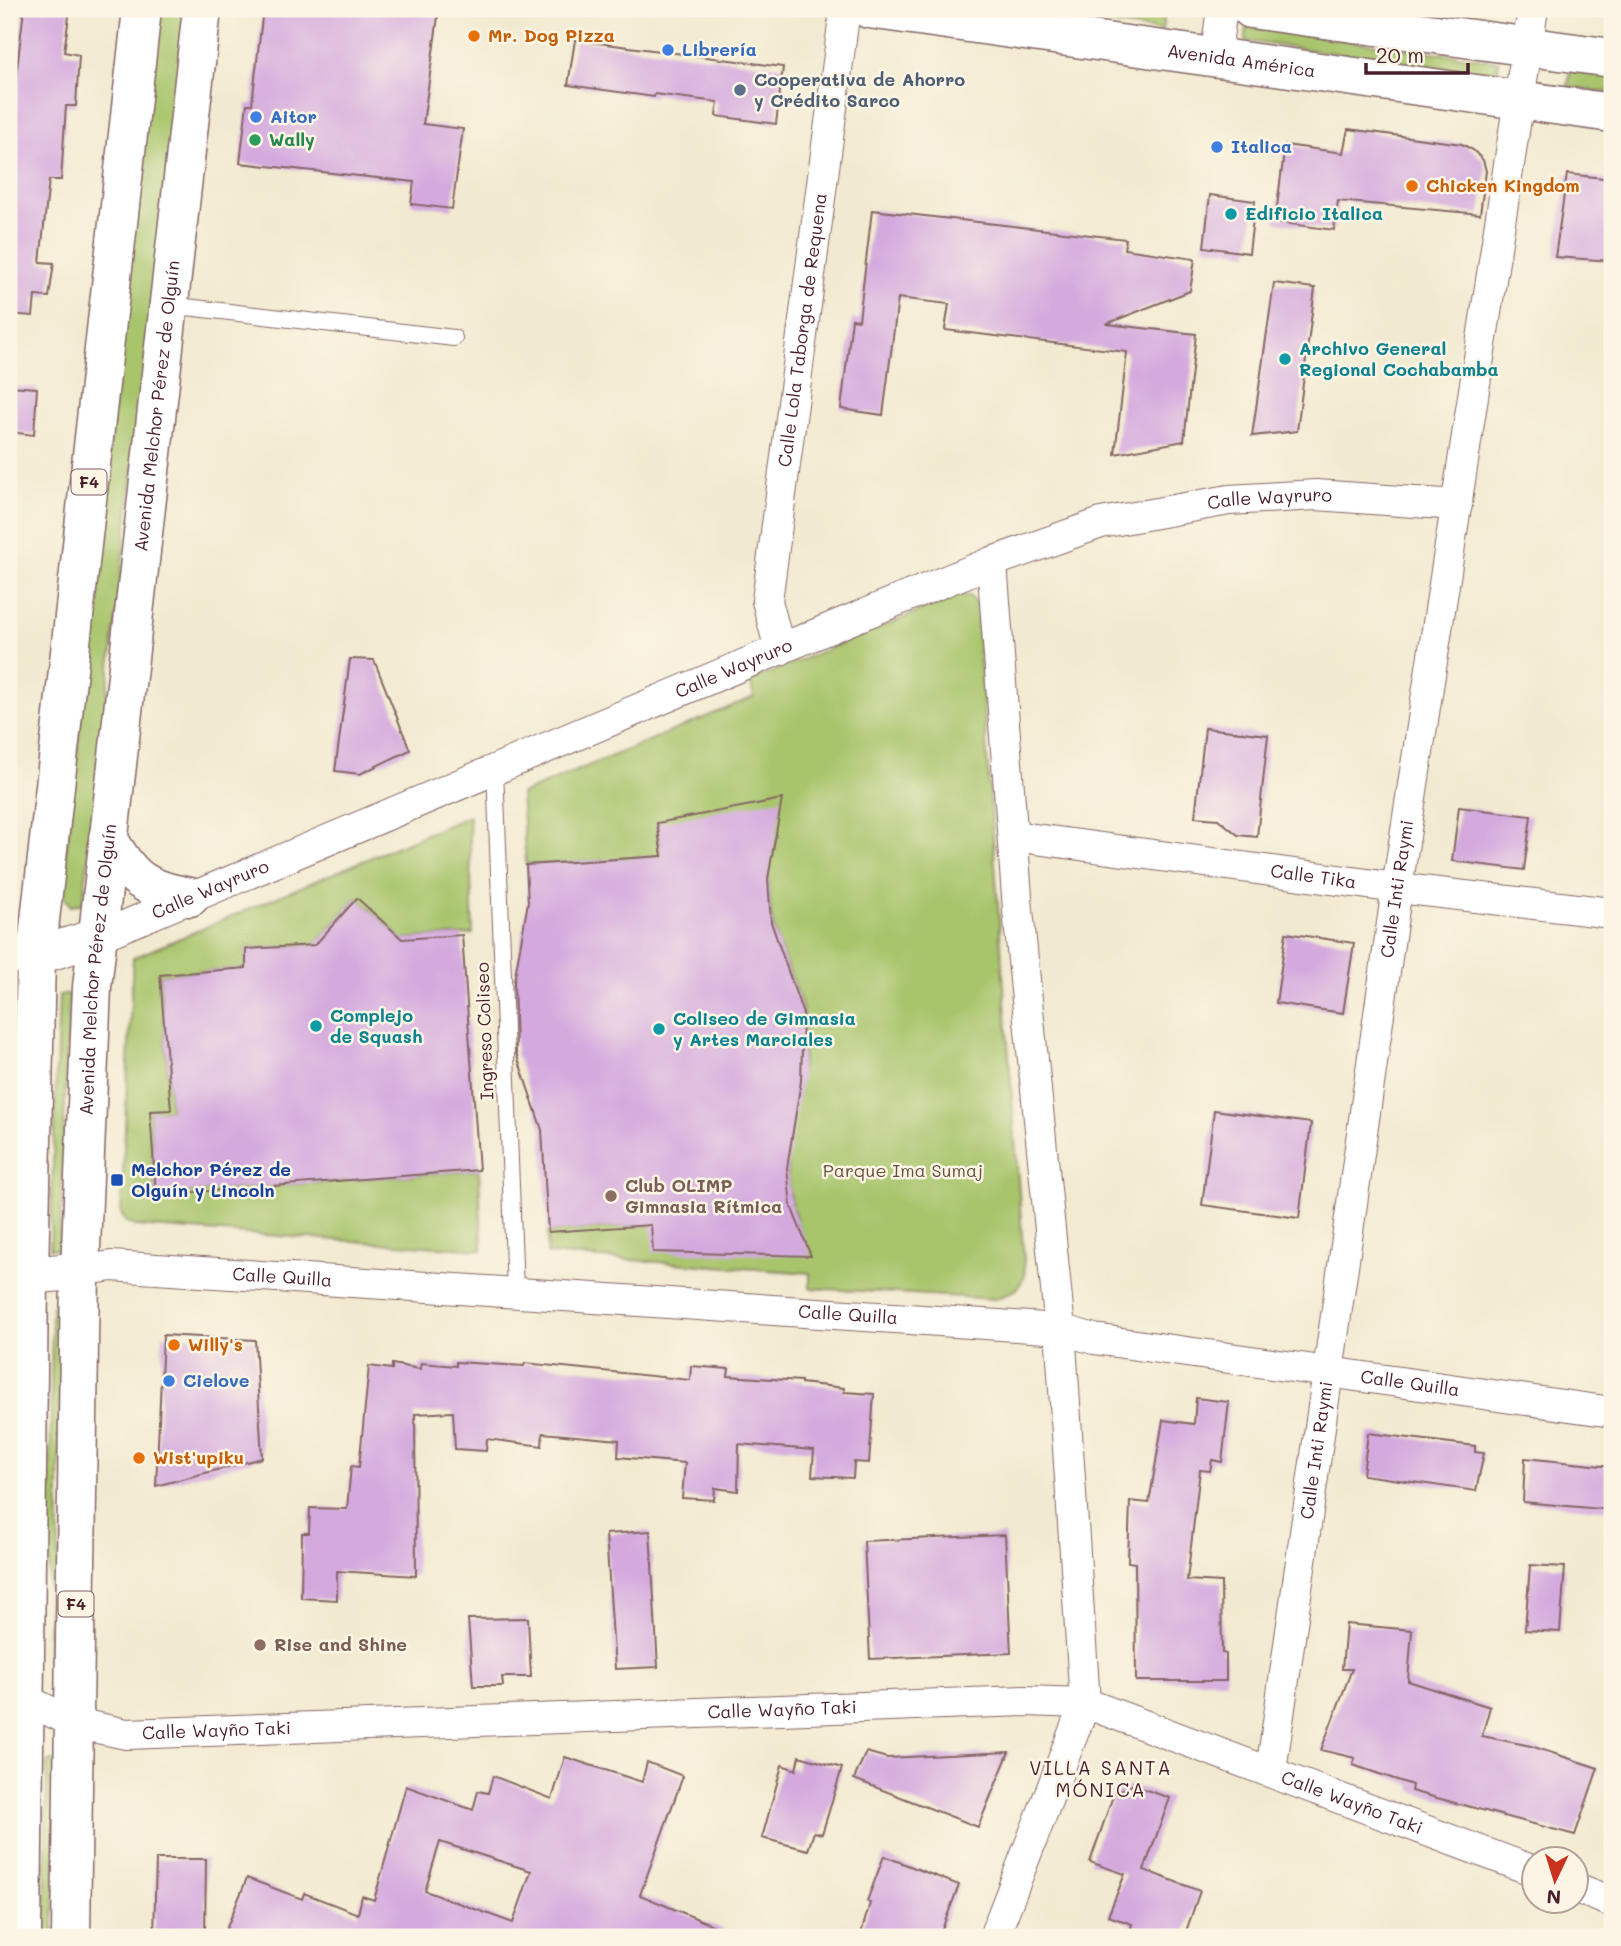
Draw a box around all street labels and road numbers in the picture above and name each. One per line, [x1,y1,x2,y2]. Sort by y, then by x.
street label: Avenida América [1166,38,1317,82]
street label: Calle Lola Taborga de Requena [772,191,832,469]
street label: Avenida Melchor Pérez de Olguín [128,259,185,553]
road number: F4 [72,470,106,495]
street label: Calle Wayruro [1205,482,1333,515]
street label: Calle Wayruro [671,632,796,703]
street label: Calle Inti Raymi [1374,818,1418,959]
street label: Avenida Melchor Pérez de Olguín [74,822,121,1116]
street label: Calle Wayruro [148,853,273,924]
street label: Calle Tika [1269,858,1358,893]
street label: Ingreso Coliseo [470,961,498,1100]
street label: Calle Quilla [232,1261,333,1292]
street label: Calle Quilla [797,1299,899,1329]
street label: Calle Quilla [1359,1364,1461,1401]
street label: Calle Inti Raymi [1294,1380,1337,1521]
road number: F4 [58,1592,94,1616]
street label: Calle Wayño Taki [707,1694,857,1724]
street label: Calle Wayño Taki [141,1715,292,1744]
street label: Calle Wayño Taki [1278,1765,1426,1839]

